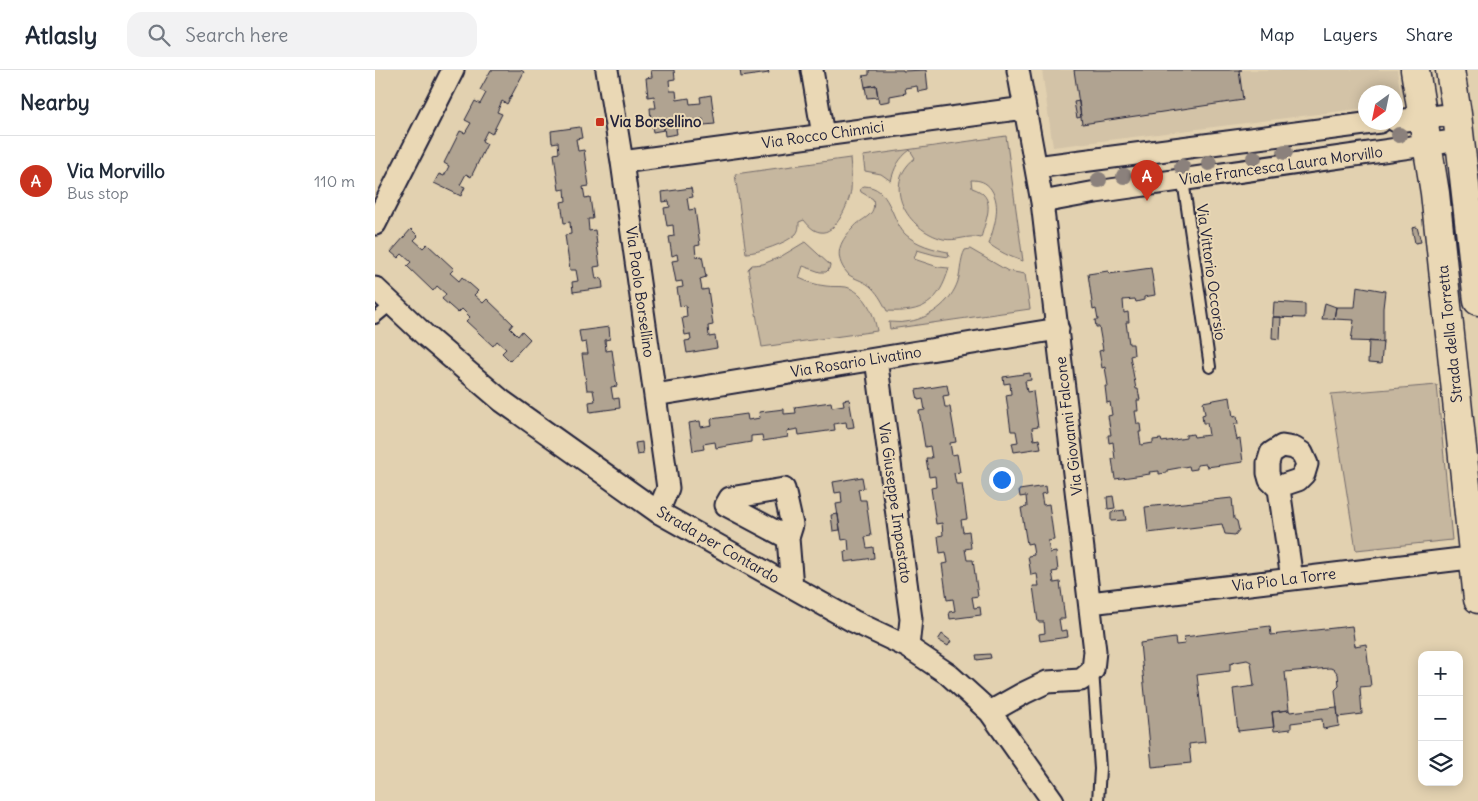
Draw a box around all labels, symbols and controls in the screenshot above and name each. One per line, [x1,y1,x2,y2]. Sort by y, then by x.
search box [127,12,477,57]
text: Atlasly [25,20,97,50]
icon: search [145,21,173,49]
text: Search here [185,23,288,47]
text: Map [1259,23,1294,46]
text: Layers [1322,23,1378,46]
text: Share [1406,23,1453,46]
north arrow [1358,85,1403,130]
text: Nearby [20,89,90,116]
place label: Via Borsellino [610,112,702,131]
marker: Via Borsellino [594,116,606,128]
street label: Via Rocco Chinnici [761,117,885,152]
street label: Viale Francesca Laura Morvillo [1178,142,1384,189]
text: Via Morvillo [67,159,165,183]
pin: A [1131,160,1163,201]
text: A [31,171,41,191]
text: 110 m [314,171,355,191]
text: Bus stop [67,183,129,203]
street label: Via Vittorio Occorsio [1193,203,1230,341]
street label: Via Paolo Borsellino [622,225,659,359]
street label: Strada della Torretta [1433,264,1466,404]
street label: Via Rosario Livatino [789,342,923,381]
street label: Via Giovanni Falcone [1051,355,1086,497]
street label: Via Giuseppe Impastato [875,421,916,585]
your location [989,467,1015,493]
street label: Strada per Contardo [654,502,783,587]
street label: Via Pio La Torre [1231,564,1337,595]
map controls [1418,651,1463,786]
button: + [1418,651,1463,696]
button: − [1418,696,1463,741]
button: layers [1418,741,1463,786]

